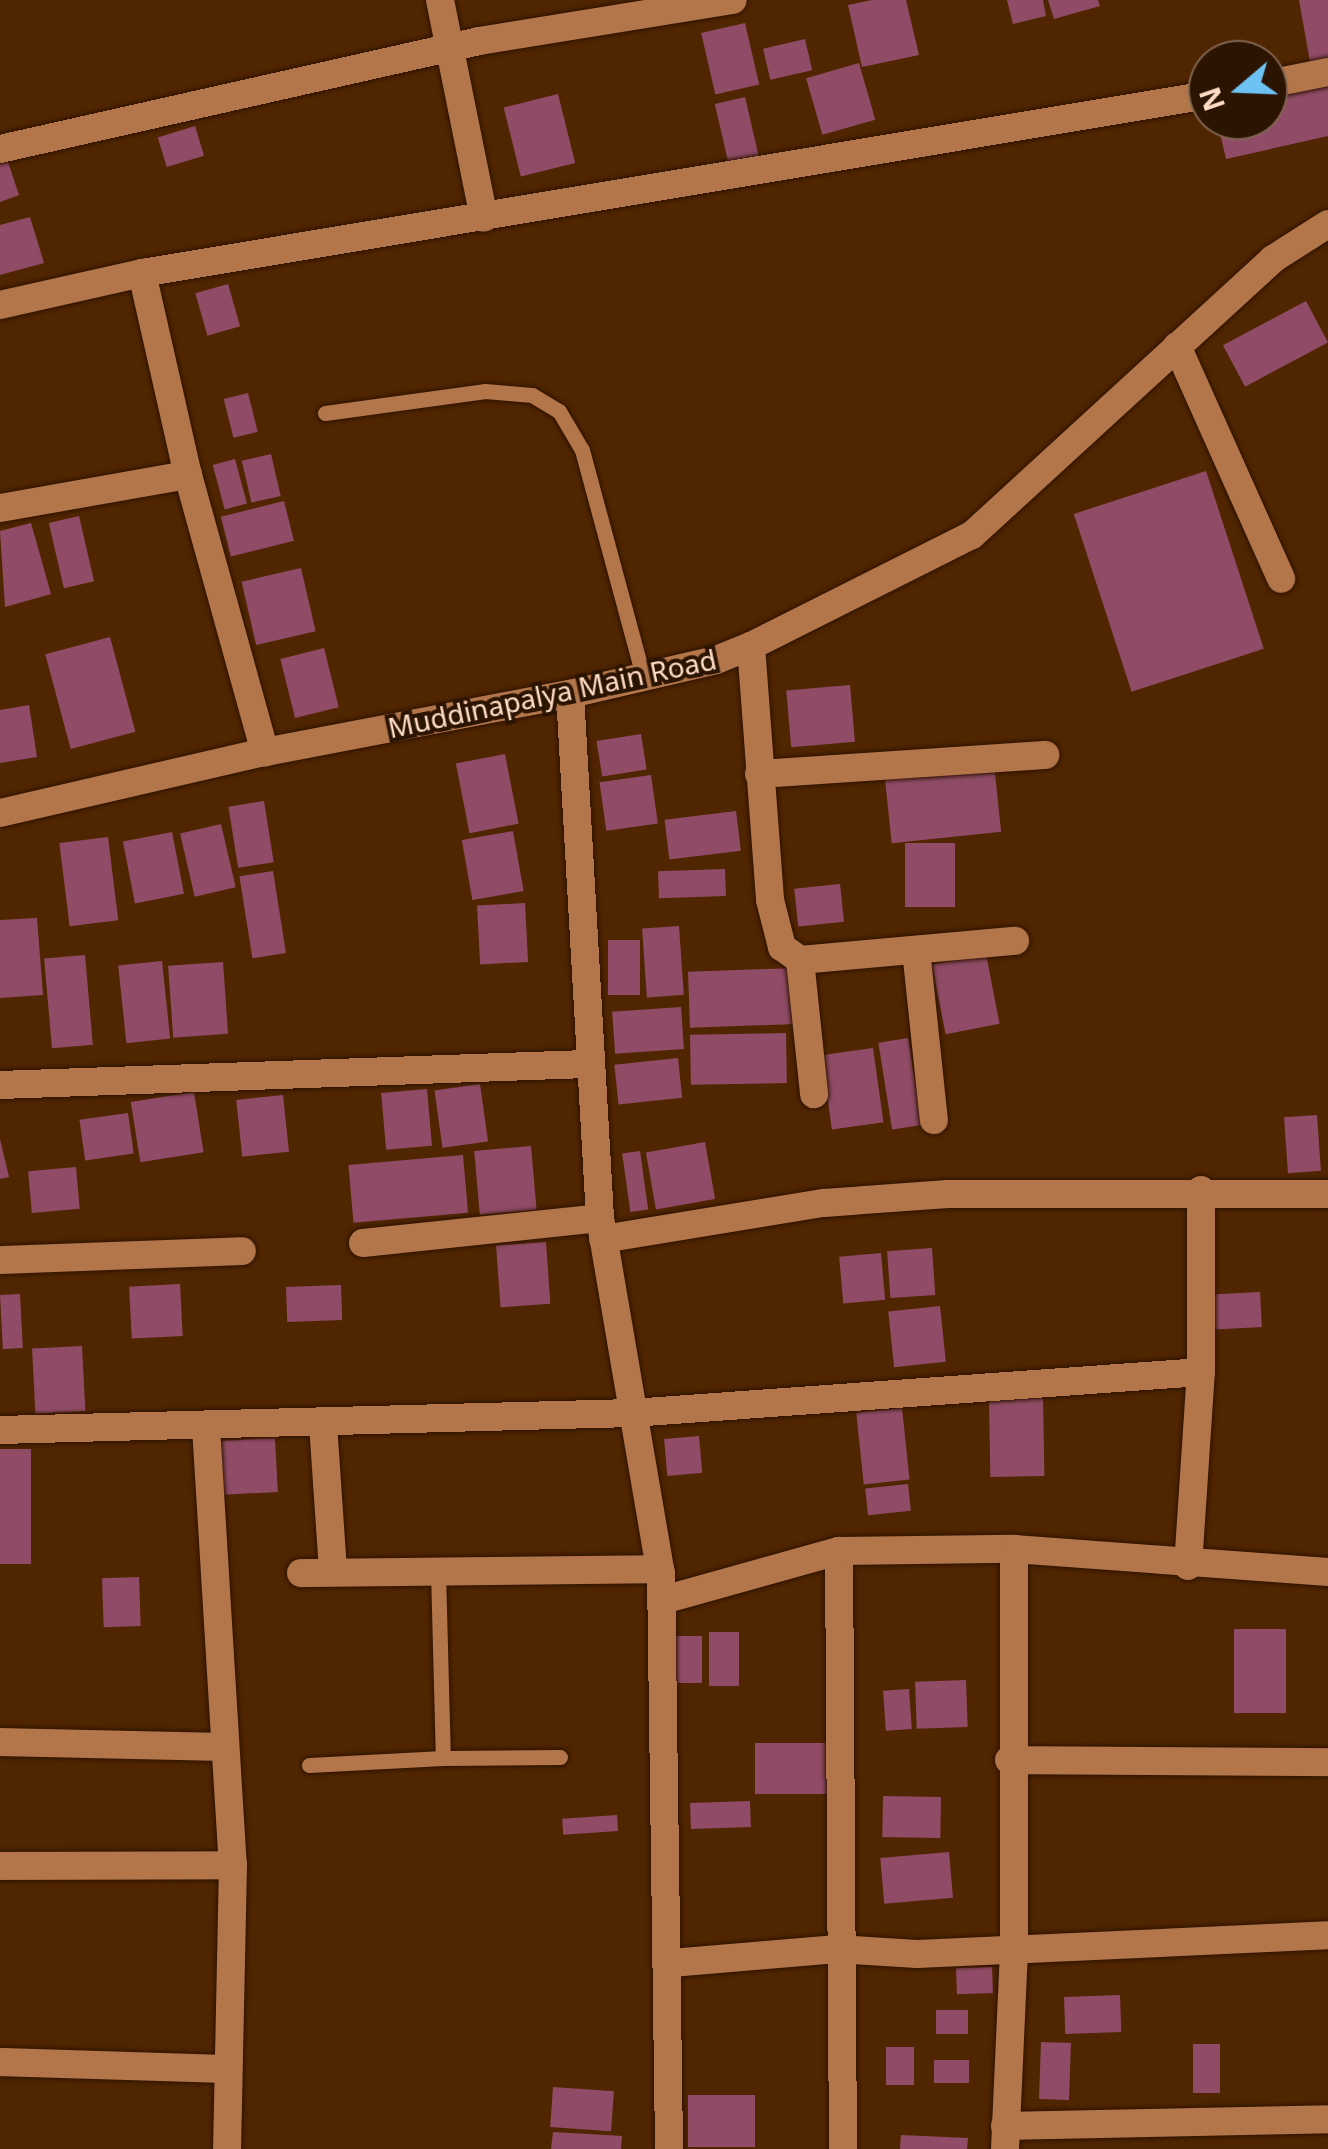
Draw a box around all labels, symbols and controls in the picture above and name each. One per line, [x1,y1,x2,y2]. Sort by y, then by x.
north arrow [1188,40,1288,140]
text: N [1190,82,1233,116]
street label: Muddinapalya Main Road [385,642,719,744]

